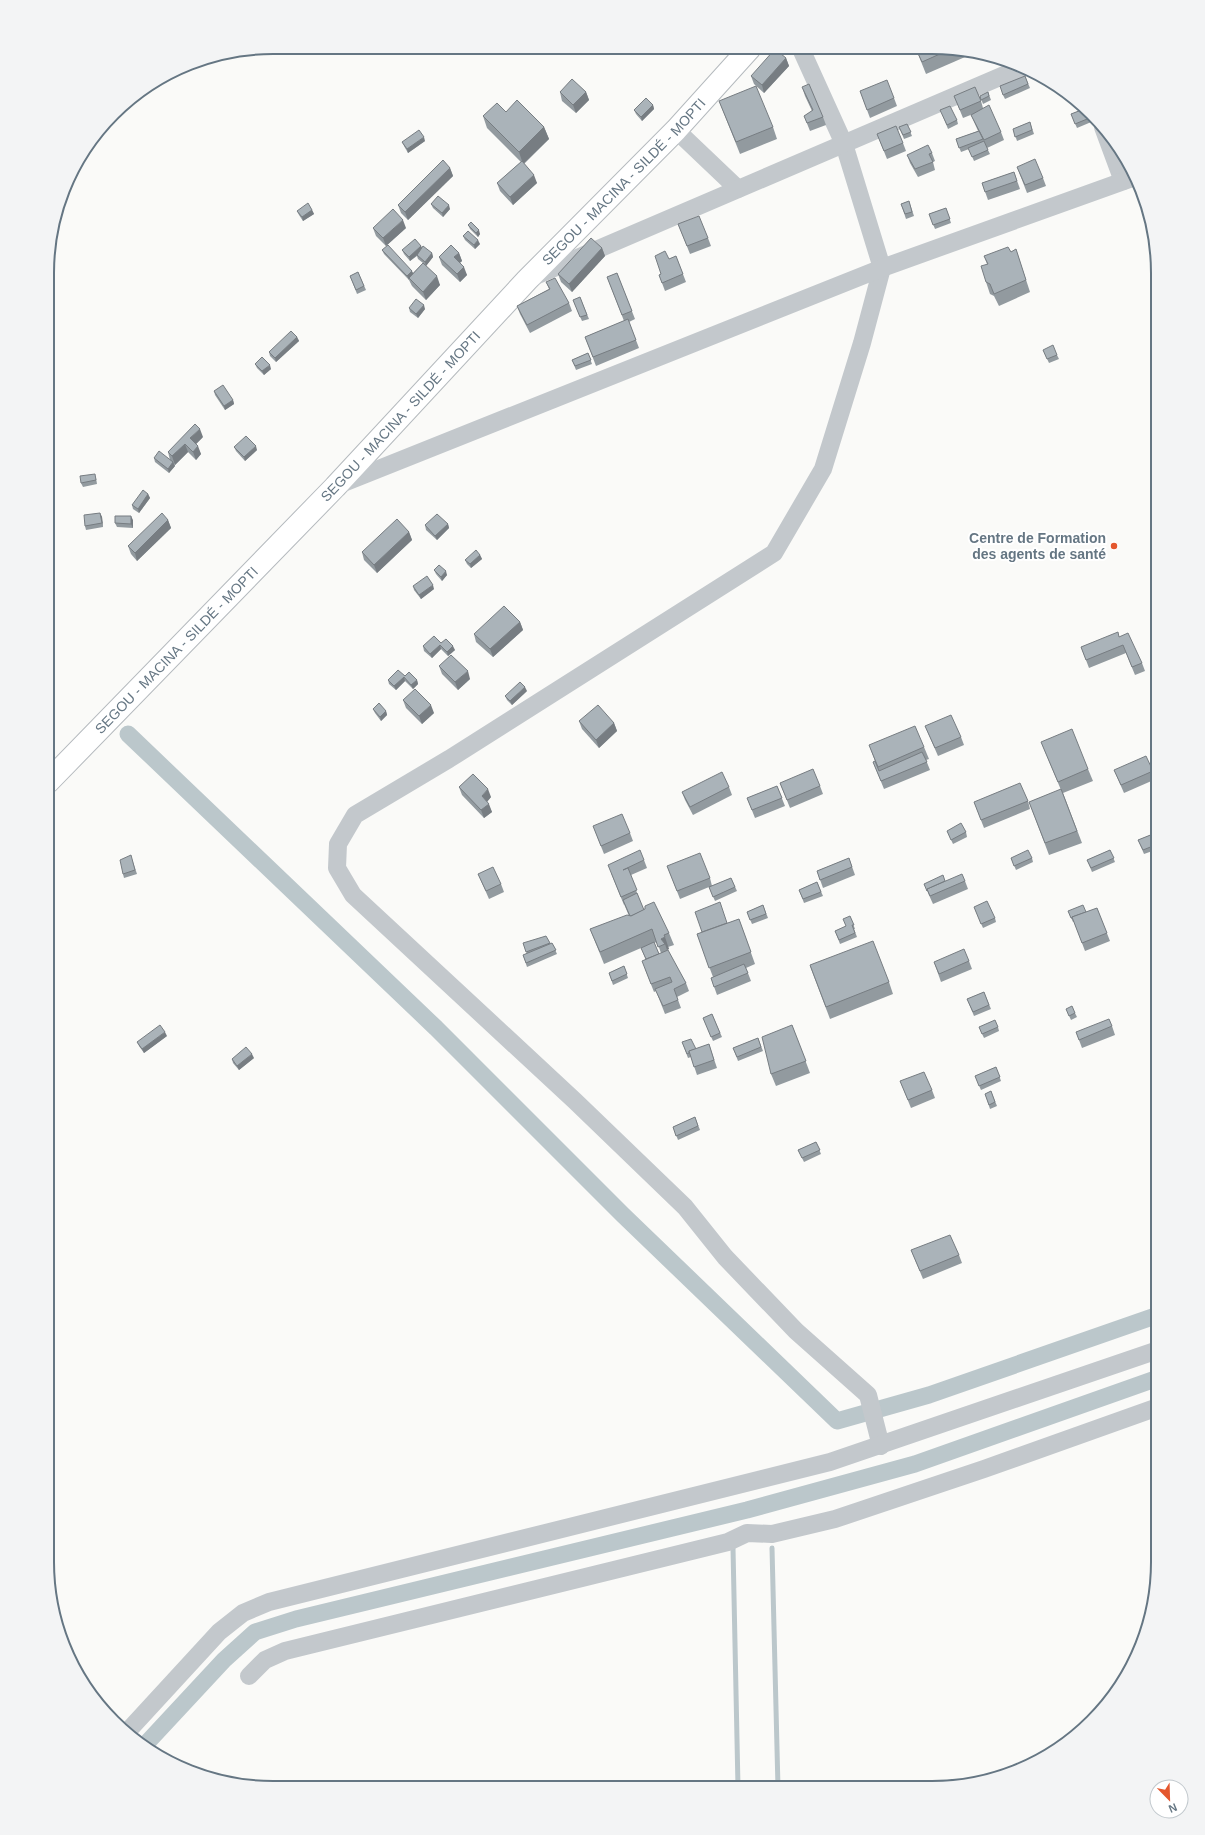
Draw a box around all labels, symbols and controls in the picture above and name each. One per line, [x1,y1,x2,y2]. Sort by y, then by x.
street label: SEGOU - MACINA - SILDÉ - MOPTI [539,95,709,268]
street label: SEGOU - MACINA - SILDÉ - MOPTI [318,328,483,505]
place label: Centre de Formation des agents de santé [969,530,1106,562]
marker: Centre de Formation des agents de santé [1109,541,1119,551]
street label: SEGOU - MACINA - SILDÉ - MOPTI [92,563,261,737]
north arrow [1149,1779,1189,1819]
text: N [1167,1801,1179,1815]

